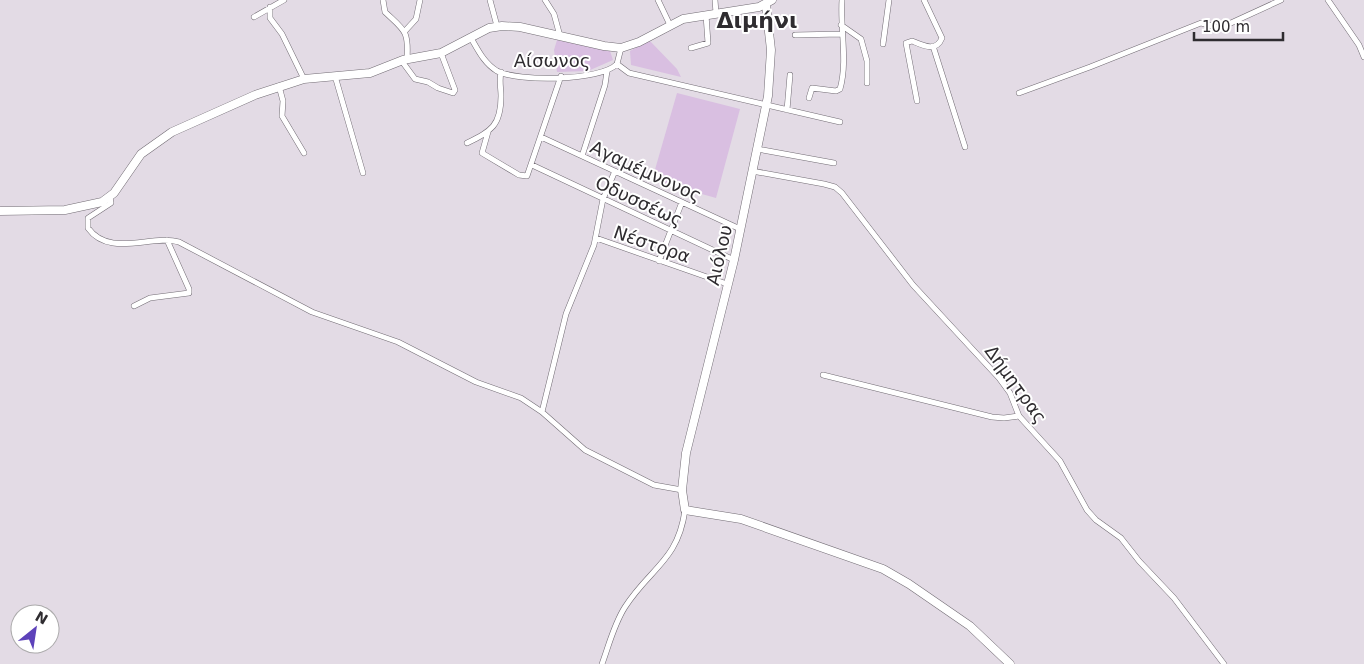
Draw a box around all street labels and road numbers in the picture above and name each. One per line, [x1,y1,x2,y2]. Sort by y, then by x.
street label: Αίσωνος [514,50,590,71]
street label: Αγαμέμνονος [587,136,705,206]
street label: Οδυσσέως [592,172,686,230]
street label: Νέστορα [611,221,693,267]
street label: Αιόλου [702,223,736,287]
street label: Δήμητρας [981,341,1051,427]

